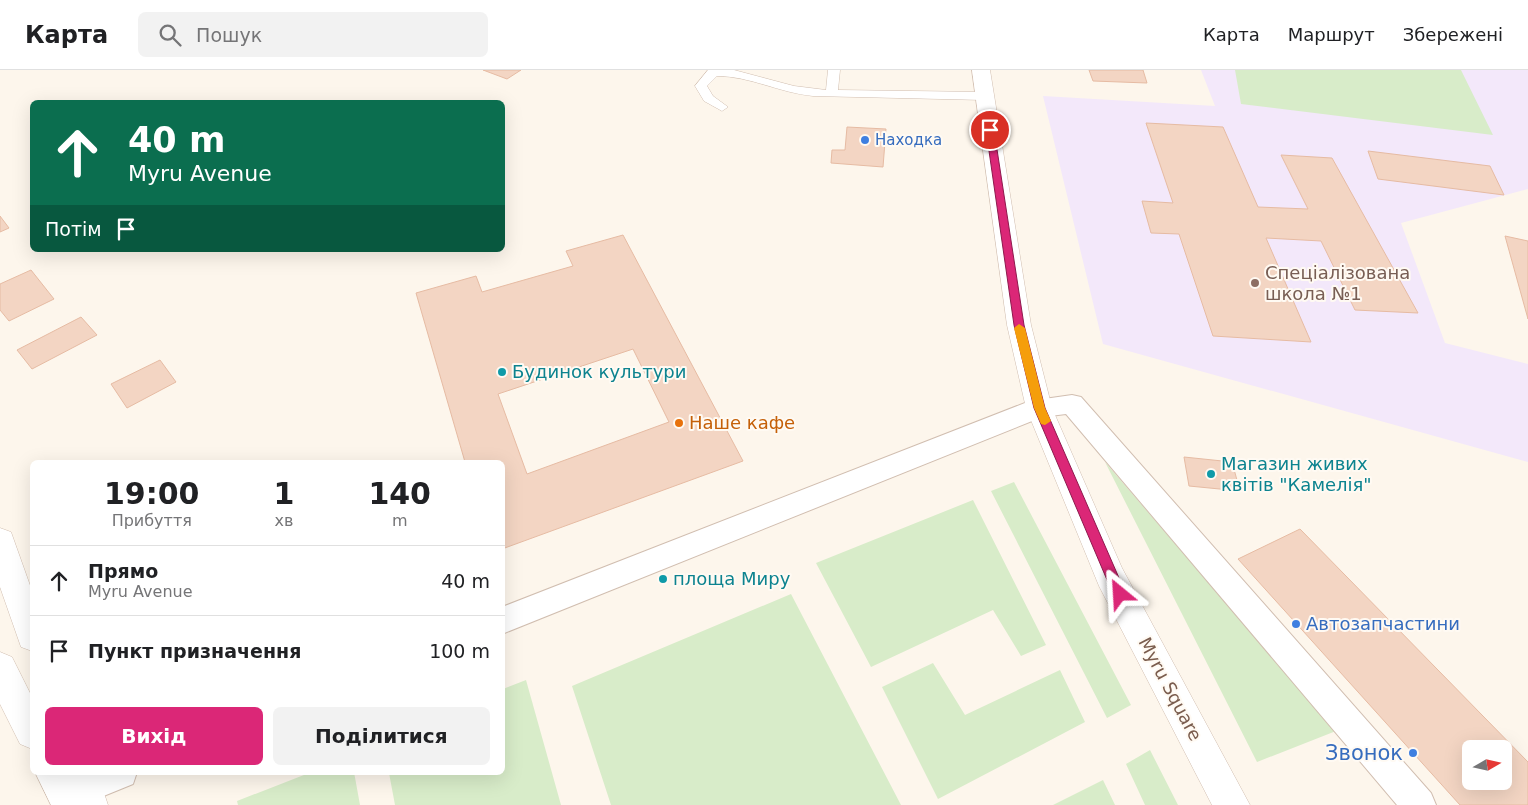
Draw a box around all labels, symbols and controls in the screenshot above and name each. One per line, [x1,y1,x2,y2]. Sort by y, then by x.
search box [138,12,488,57]
text: Карта [25,21,108,49]
icon: search [156,21,184,49]
text: Пошук [196,24,262,46]
text: Карта [1203,24,1260,45]
text: Маршрут [1288,24,1375,45]
text: Збережені [1403,24,1503,45]
pin [969,109,1011,151]
icon: arrive [976,116,1004,144]
icon: ahead [45,120,110,185]
text: 40 m [128,120,225,160]
place label: Находка [875,131,942,149]
marker: Находка [859,134,871,146]
text: Myru Avenue [128,161,272,186]
icon: arrive [112,215,140,243]
text: Потім [45,218,102,240]
place label: Спеціалізована школа №1 [1265,262,1410,304]
marker: Спеціалізована школа №1 [1249,277,1261,289]
place label: Будинок культури [512,361,686,382]
marker: Будинок культури [496,366,508,378]
place label: Наше кафе [689,412,795,433]
marker: Наше кафе [673,417,685,429]
place label: Магазин живих квітів "Камелія" [1221,453,1372,495]
marker: Магазин живих квітів "Камелія" [1205,468,1217,480]
text: 19:00 [104,476,200,511]
text: 1 [274,476,294,511]
text: 140 [368,476,431,511]
text: Прибуття [112,511,192,530]
text: хв [274,511,293,530]
text: m [392,511,407,530]
text: Прямо [88,560,158,582]
icon: ahead [45,567,73,595]
position arrow [1093,567,1145,619]
place label: площа Миру [673,568,791,589]
text: 40 m [441,570,490,592]
marker: площа Миру [657,573,669,585]
text: Myru Avenue [88,582,193,601]
place label: Автозапчастини [1306,613,1460,634]
marker: Автозапчастини [1290,618,1302,630]
street label: Myru Square [1134,633,1206,744]
icon: arrive [45,637,73,665]
text: Пункт призначення [88,640,301,662]
text: 100 m [429,640,490,662]
button: Вихід [45,707,263,765]
button: Поділитися [273,707,490,765]
north arrow [1462,740,1512,790]
map controls [1462,740,1512,790]
place label: Звонок [1325,741,1403,765]
marker: Звонок [1407,747,1419,759]

